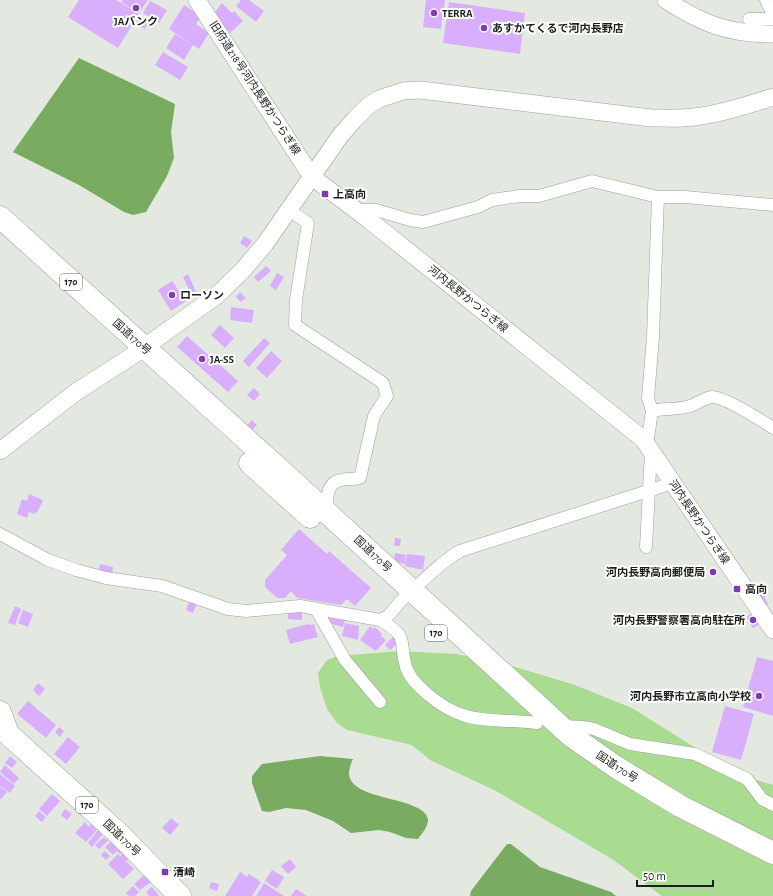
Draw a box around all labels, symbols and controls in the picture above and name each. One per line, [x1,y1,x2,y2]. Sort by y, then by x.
marker: JAバンク [131,3,141,13]
marker: TERRA [429,8,439,18]
place label: TERRA [442,8,473,19]
place label: JAバンク [114,15,158,27]
street label: 旧府道218号河内長野かつらぎ線 [208,19,303,157]
place label: あすかてくるで河内長野店 [492,22,623,34]
marker: あすかてくるで河内長野店 [479,23,489,33]
place label: 上高向 [333,188,366,200]
marker: 上高向 [320,189,330,199]
street label: 河内長野かつらぎ線 [426,263,511,334]
road number: 170 [60,274,82,290]
marker: ローソン [167,290,177,300]
place label: ローソン [180,290,224,301]
street label: 国道170号 [111,316,154,357]
marker: JA-SS [197,354,207,364]
place label: JA-SS [210,354,235,365]
street label: 河内長野かつらぎ線 [667,477,732,566]
street label: 国道170号 [352,533,395,574]
place label: 河内長野高向郵便局 [606,566,705,578]
marker: 河内長野高向郵便局 [708,567,718,577]
place label: 高向 [745,583,767,595]
marker: 高向 [732,584,742,594]
place label: 河内長野警察署高向駐在所 [613,614,745,626]
marker: 河内長野警察署高向駐在所 [748,615,758,625]
road number: 170 [425,625,447,641]
place label: 河内長野市立高向小学校 [630,690,751,702]
marker: 河内長野市立高向小学校 [754,691,764,701]
street label: 国道170号 [594,749,640,784]
road number: 170 [76,797,98,813]
street label: 国道170号 [101,817,143,858]
scale bar [637,862,713,888]
marker: 清崎 [160,867,170,877]
place label: 清崎 [173,867,195,878]
text: 50 m [643,870,666,882]

